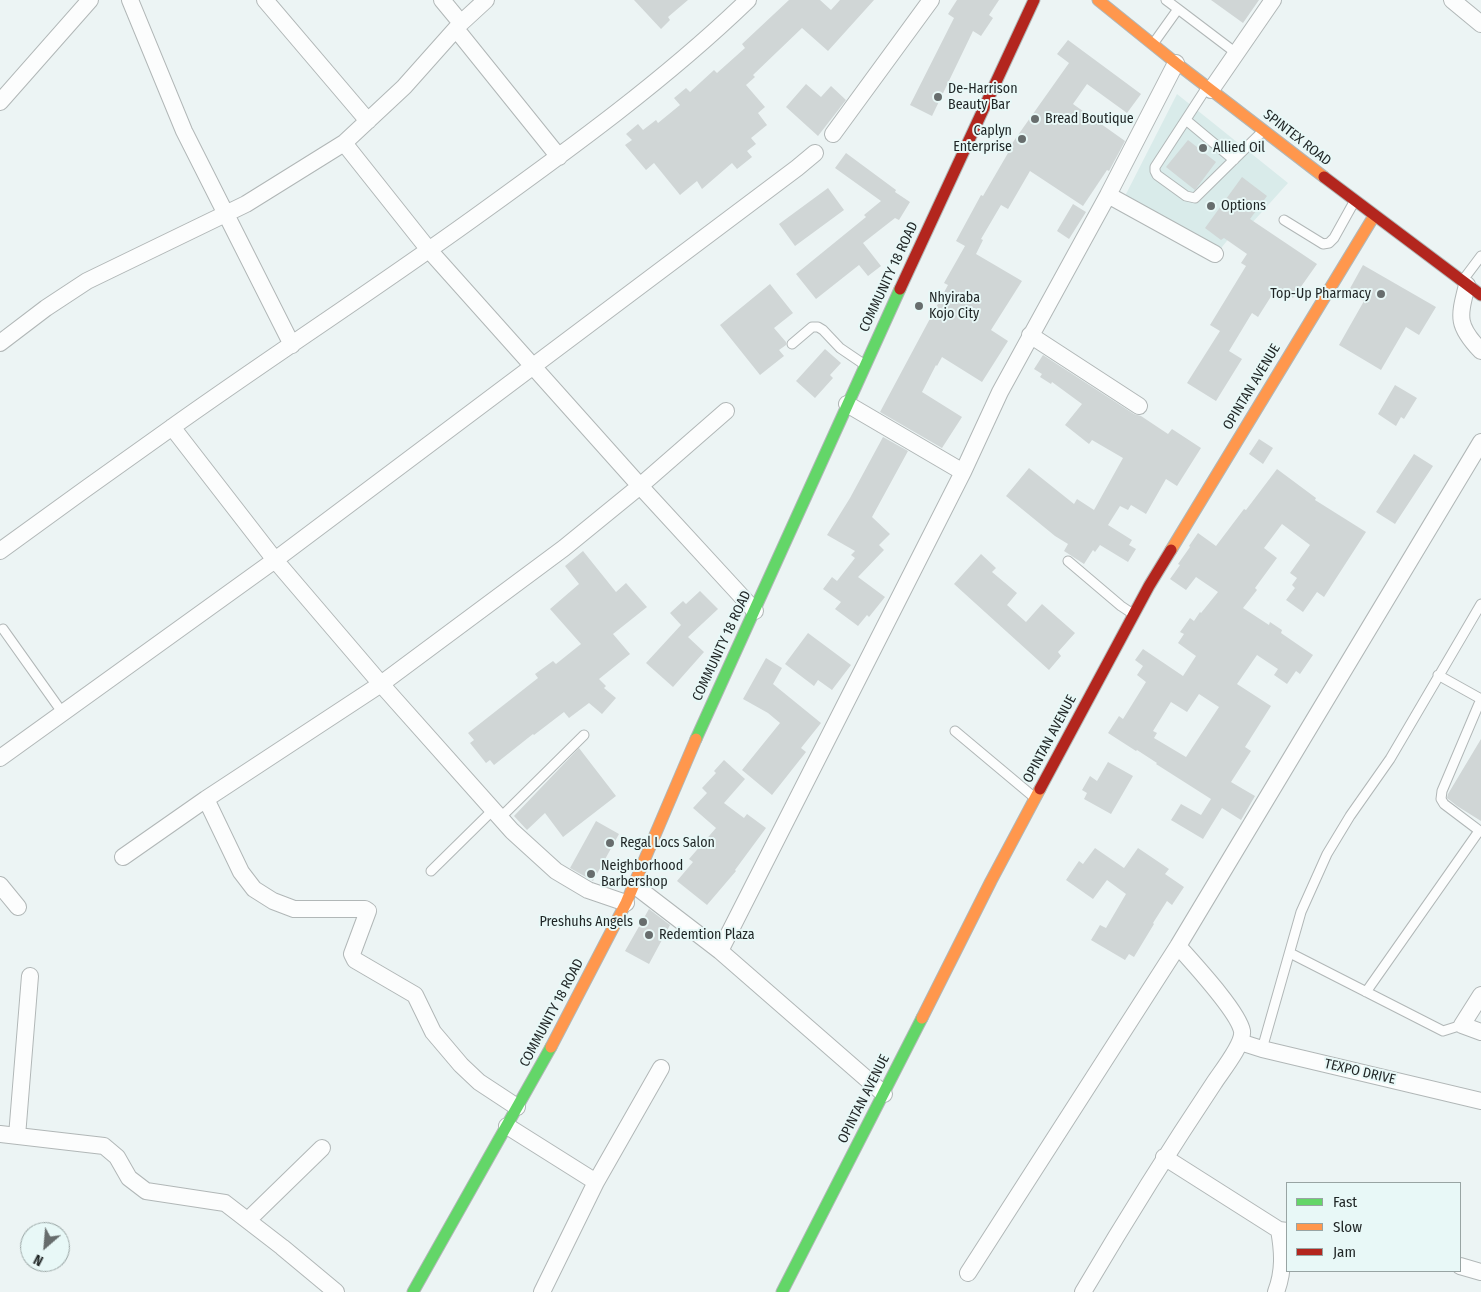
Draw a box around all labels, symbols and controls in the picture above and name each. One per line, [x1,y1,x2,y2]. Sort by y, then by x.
place label: De-Harrison Beauty Bar [948,81,1018,114]
marker: De-Harrison Beauty Bar [932,91,944,103]
street label: SPINTEX ROAD [1260,106,1334,170]
place label: Bread Boutique [1045,111,1134,127]
marker: Bread Boutique [1029,113,1041,125]
place label: Caplyn Enterprise [953,123,1012,156]
marker: Caplyn Enterprise [1016,133,1028,145]
place label: Allied Oil [1213,140,1265,156]
marker: Allied Oil [1197,142,1209,154]
place label: Options [1221,198,1266,214]
marker: Options [1205,200,1217,212]
street label: COMMUNITY 18 ROAD [856,219,922,335]
place label: Top-Up Pharmacy [1270,286,1371,302]
marker: Top-Up Pharmacy [1375,288,1387,300]
place label: Nhyiraba Kojo City [929,290,980,322]
marker: Nhyiraba Kojo City [913,300,925,312]
street label: OPINTAN AVENUE [1220,341,1284,433]
street label: COMMUNITY 18 ROAD [689,588,755,704]
street label: OPINTAN AVENUE [1020,692,1080,786]
place label: Regal Locs Salon [620,835,715,851]
marker: Regal Locs Salon [604,837,616,849]
place label: Neighborhood Barbershop [601,858,683,890]
marker: Neighborhood Barbershop [585,868,597,880]
place label: Preshuhs Angels [540,914,633,930]
marker: Preshuhs Angels [637,916,649,928]
place label: Redemtion Plaza [659,927,755,943]
marker: Redemtion Plaza [643,929,655,941]
street label: COMMUNITY 18 ROAD [516,956,588,1070]
street label: OPINTAN AVENUE [834,1052,894,1146]
street label: TEXPO DRIVE [1323,1056,1397,1088]
legend [1286,1182,1461,1272]
text: Fast [1333,1193,1357,1211]
text: Slow [1333,1218,1362,1236]
north arrow [20,1222,70,1272]
text: Jam [1333,1243,1356,1261]
text: N [31,1250,46,1269]

